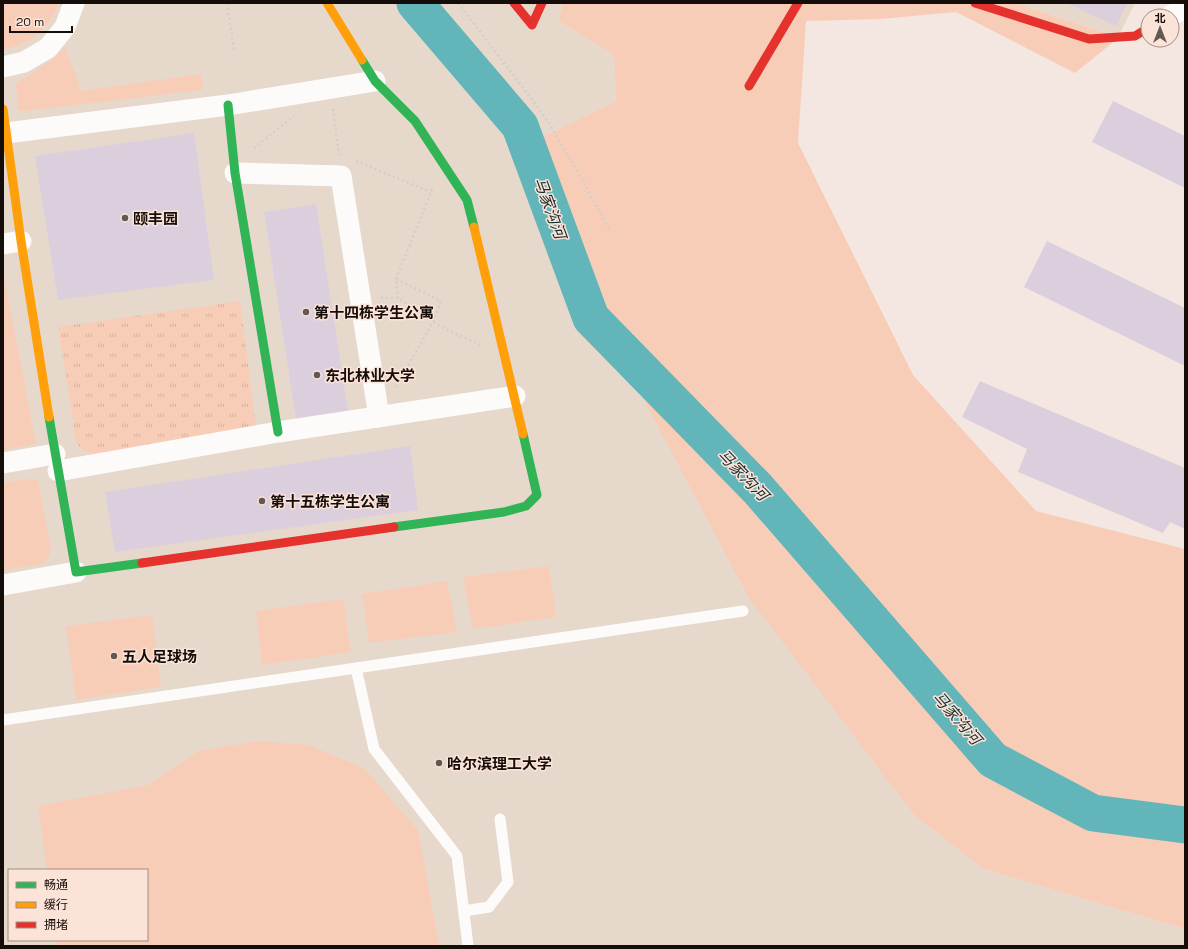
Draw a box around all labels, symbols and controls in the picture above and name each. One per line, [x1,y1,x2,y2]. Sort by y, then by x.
scale bar [10,8,72,34]
north arrow [1140,8,1180,48]
text: 北 [1155,11,1166,25]
text: 20 m [16,14,44,30]
water label: 马家沟河 [529,174,572,244]
place label: 颐丰园 [133,209,178,228]
marker: 颐丰园 [120,213,130,223]
place label: 第十四栋学生公寓 [314,303,434,322]
marker: 第十四栋学生公寓 [301,307,311,317]
place label: 东北林业大学 [325,366,415,385]
marker: 东北林业大学 [312,370,322,380]
water label: 马家沟河 [713,445,775,507]
place label: 第十五栋学生公寓 [270,492,390,511]
marker: 第十五栋学生公寓 [257,496,267,506]
place label: 五人足球场 [122,647,197,666]
marker: 五人足球场 [109,651,119,661]
water label: 马家沟河 [928,687,988,751]
place label: 哈尔滨理工大学 [447,754,552,773]
marker: 哈尔滨理工大学 [434,758,444,768]
legend [8,869,148,941]
text: 畅通 [44,877,68,893]
text: 缓行 [44,897,68,913]
text: 拥堵 [44,917,68,933]

